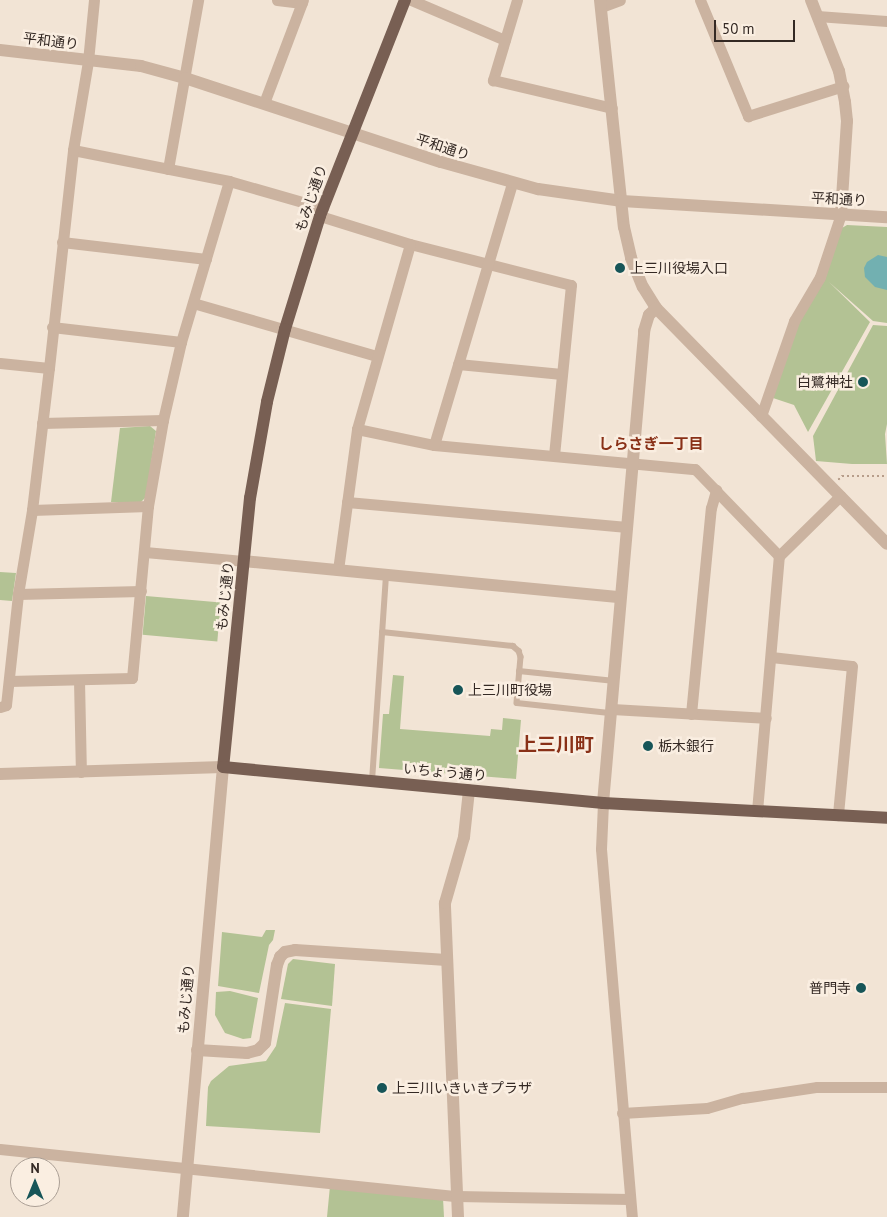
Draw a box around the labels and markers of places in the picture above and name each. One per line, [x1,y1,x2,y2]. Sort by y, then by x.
place label: 上三川役場入口 [630,260,728,276]
marker: 上三川役場入口 [614,262,626,274]
place label: 白鷺神社 [797,374,853,390]
marker: 白鷺神社 [857,376,869,388]
place label: 上三川町役場 [468,682,552,698]
marker: 上三川町役場 [452,684,464,696]
place label: 栃木銀行 [658,738,714,754]
marker: 栃木銀行 [642,740,654,752]
place label: 普門寺 [809,980,851,996]
marker: 普門寺 [855,982,867,994]
place label: 上三川いきいきプラザ [392,1080,532,1096]
marker: 上三川いきいきプラザ [376,1082,388,1094]

